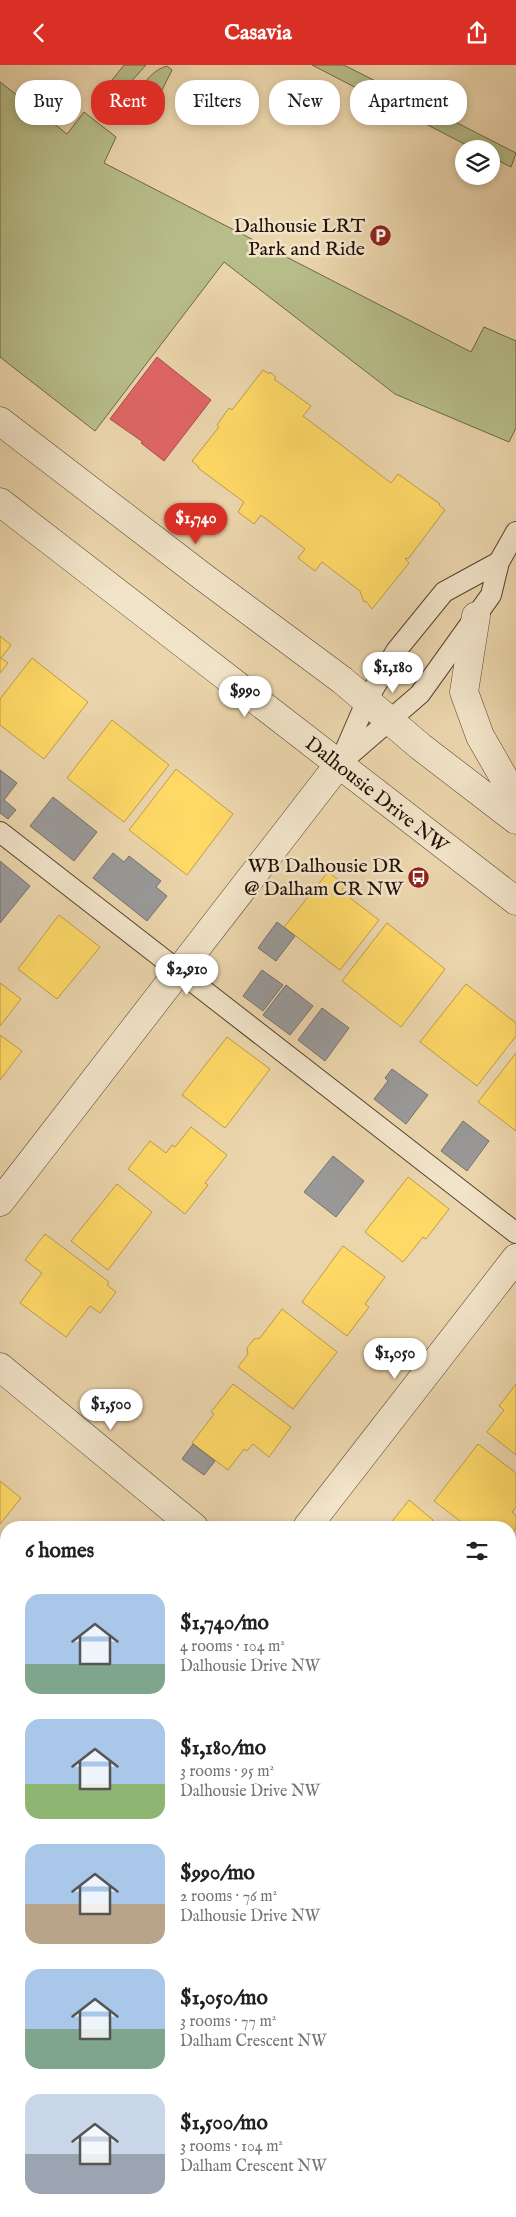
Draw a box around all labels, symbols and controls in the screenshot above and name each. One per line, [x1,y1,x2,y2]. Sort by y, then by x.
icon: back [25,19,53,47]
text: Casavia [224,19,292,47]
icon: share [463,19,491,47]
chip: Buy [15,80,81,125]
chip: Rent [91,80,165,125]
chip: Filters [175,80,259,125]
chip: New [269,80,340,125]
chip: Apartment [350,80,467,125]
map controls [455,140,500,185]
button: layers [455,140,500,185]
place label: Dalhousie LRT Park and Ride [234,214,365,262]
parking icon: Dalhousie LRT Park and Ride [369,224,393,248]
pin: $1,740 [155,503,237,545]
text: $1,740 [175,509,217,529]
pin: $1,180 [352,651,434,694]
text: $1,180 [373,658,413,678]
pin: $990 [215,675,275,718]
text: $990 [230,682,260,702]
street label: Dalhousie Drive NW [299,731,453,859]
place label: WB Dalhousie DR @ Dalham CR NW [244,854,404,902]
bus stop icon: WB Dalhousie DR @ Dalham CR NW [407,865,431,889]
pin: $2,910 [146,953,228,996]
text: $2,910 [166,960,208,980]
pin: $1,050 [354,1337,436,1380]
text: $1,050 [375,1344,415,1364]
pin: $1,500 [70,1389,152,1431]
text: $1,500 [91,1395,131,1415]
icon: filters [463,1537,491,1565]
text: 6 homes [25,1538,94,1565]
text: $1,740/mo [180,1610,269,1637]
icon: home [65,1614,125,1674]
text: 4 rooms · 104 m² [180,1637,285,1657]
text: Dalhousie Drive NW [180,1657,320,1677]
text: $1,180/mo [180,1735,266,1762]
icon: home [65,1739,125,1799]
text: 3 rooms · 95 m² [180,1762,274,1782]
text: Dalhousie Drive NW [180,1782,320,1802]
text: $990/mo [180,1860,255,1887]
icon: home [65,1864,125,1924]
text: 2 rooms · 76 m² [180,1887,277,1907]
text: Dalhousie Drive NW [180,1907,320,1927]
text: $1,050/mo [180,1985,268,2012]
icon: home [65,1989,125,2049]
text: 3 rooms · 77 m² [180,2012,276,2032]
text: Dalham Crescent NW [180,2032,326,2052]
text: $1,500/mo [180,2110,268,2137]
icon: home [65,2114,125,2174]
text: 3 rooms · 104 m² [180,2137,283,2157]
text: Dalham Crescent NW [180,2157,326,2177]

